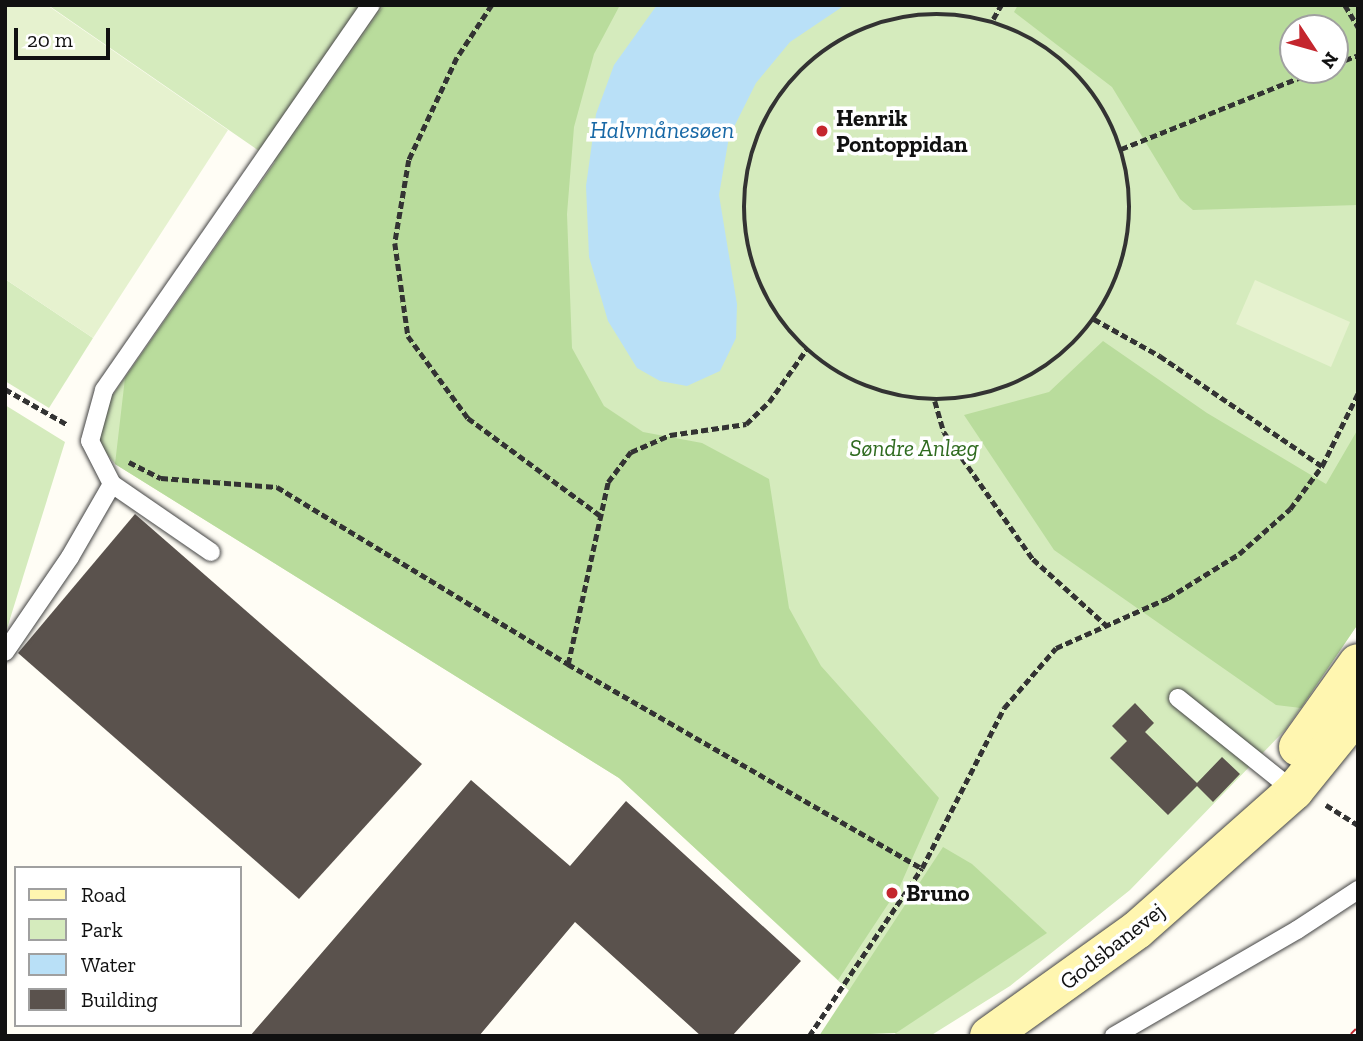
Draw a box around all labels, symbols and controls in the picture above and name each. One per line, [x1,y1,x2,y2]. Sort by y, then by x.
scale bar [18,14,114,58]
north arrow [1279,14,1349,84]
text: 20 m [27,27,73,52]
text: N [1316,48,1343,73]
place label: Henrik Pontoppidan [836,104,968,158]
water label: Halvmånesøen [590,116,734,144]
marker: Henrik Pontoppidan [814,123,830,139]
park label: Søndre Anlæg [849,434,979,462]
legend [14,866,242,1027]
place label: Bruno [906,879,970,907]
text: Road [81,882,126,907]
marker: Bruno [884,885,900,901]
street label: Godsbanevej [1054,897,1170,995]
text: Park [81,917,123,942]
text: Water [81,952,136,977]
text: Building [81,987,158,1012]

